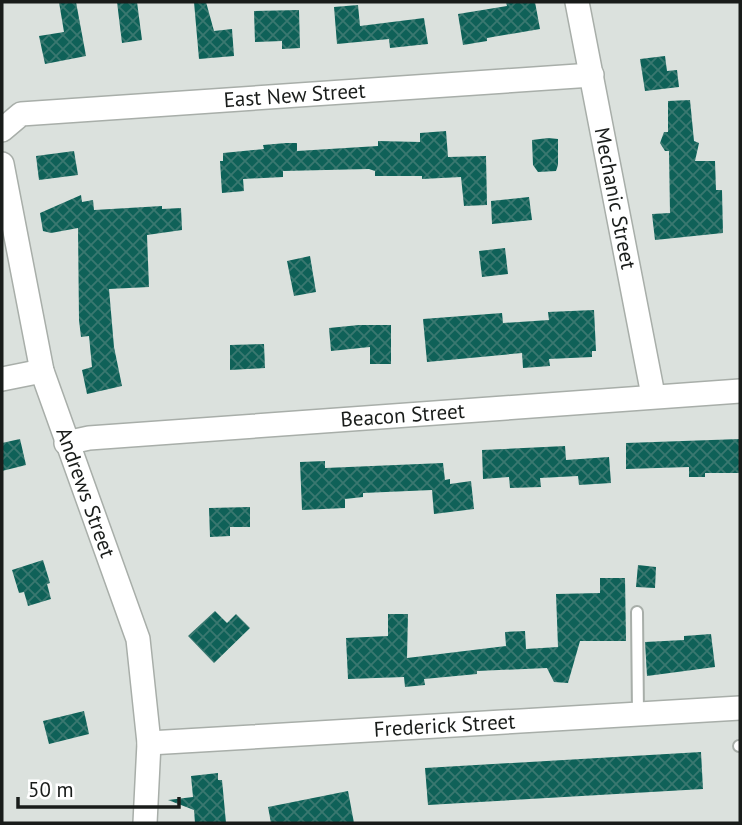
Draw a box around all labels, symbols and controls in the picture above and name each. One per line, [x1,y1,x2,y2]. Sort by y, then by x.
street label: East New Street [223,77,366,113]
street label: Mechanic Street [589,125,642,271]
street label: Beacon Street [340,397,466,433]
street label: Andrews Street [50,424,122,561]
street label: Frederick Street [373,707,516,743]
scale bar [18,766,178,810]
text: 50 m [28,776,74,803]

